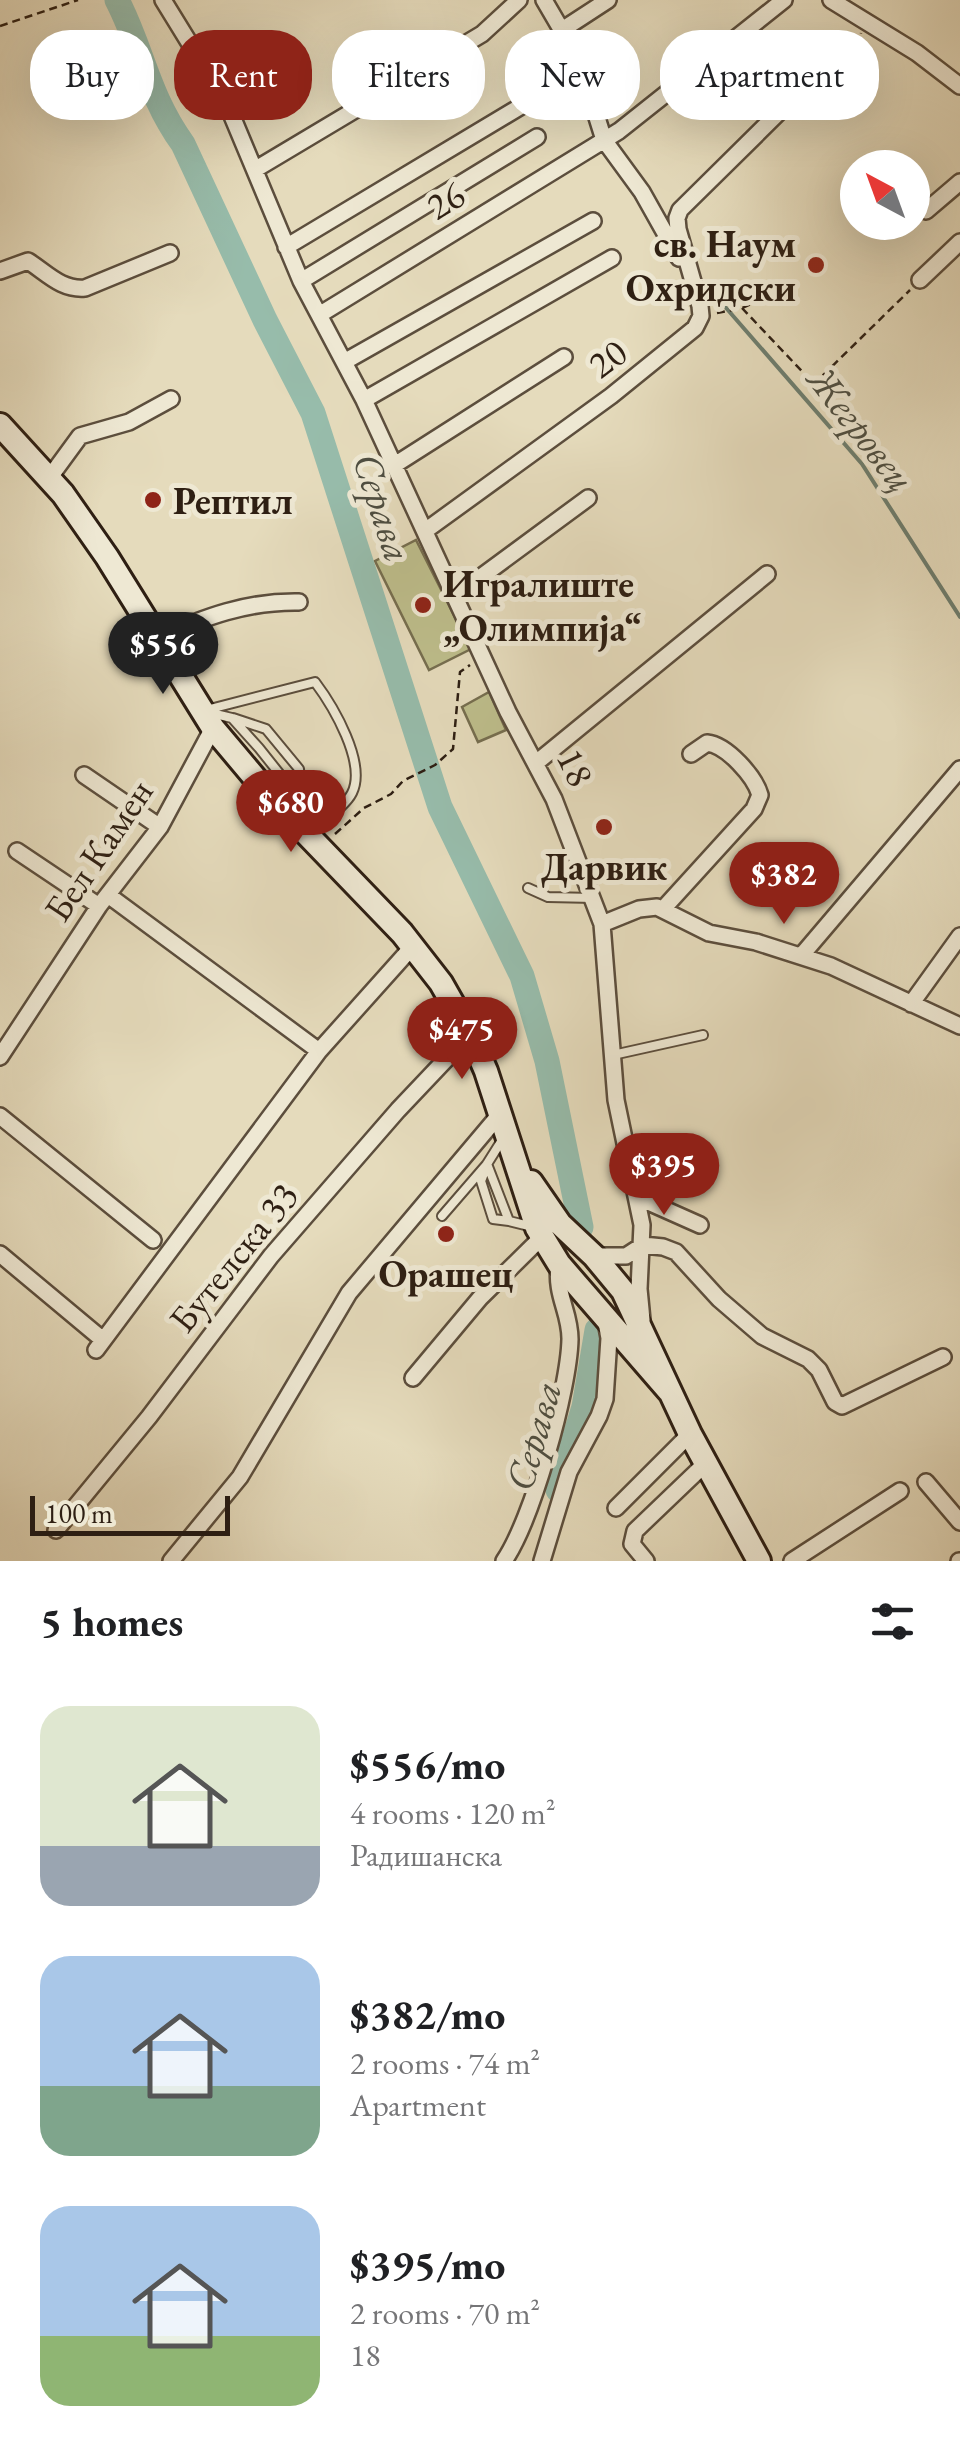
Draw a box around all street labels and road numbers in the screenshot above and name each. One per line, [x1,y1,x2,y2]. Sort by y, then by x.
street label: 26 [417,170,473,230]
street label: 20 [578,327,636,389]
street label: 18 [546,740,606,794]
street label: Бел Камен [32,769,164,931]
street label: Бутелска 33 [158,1172,308,1342]

